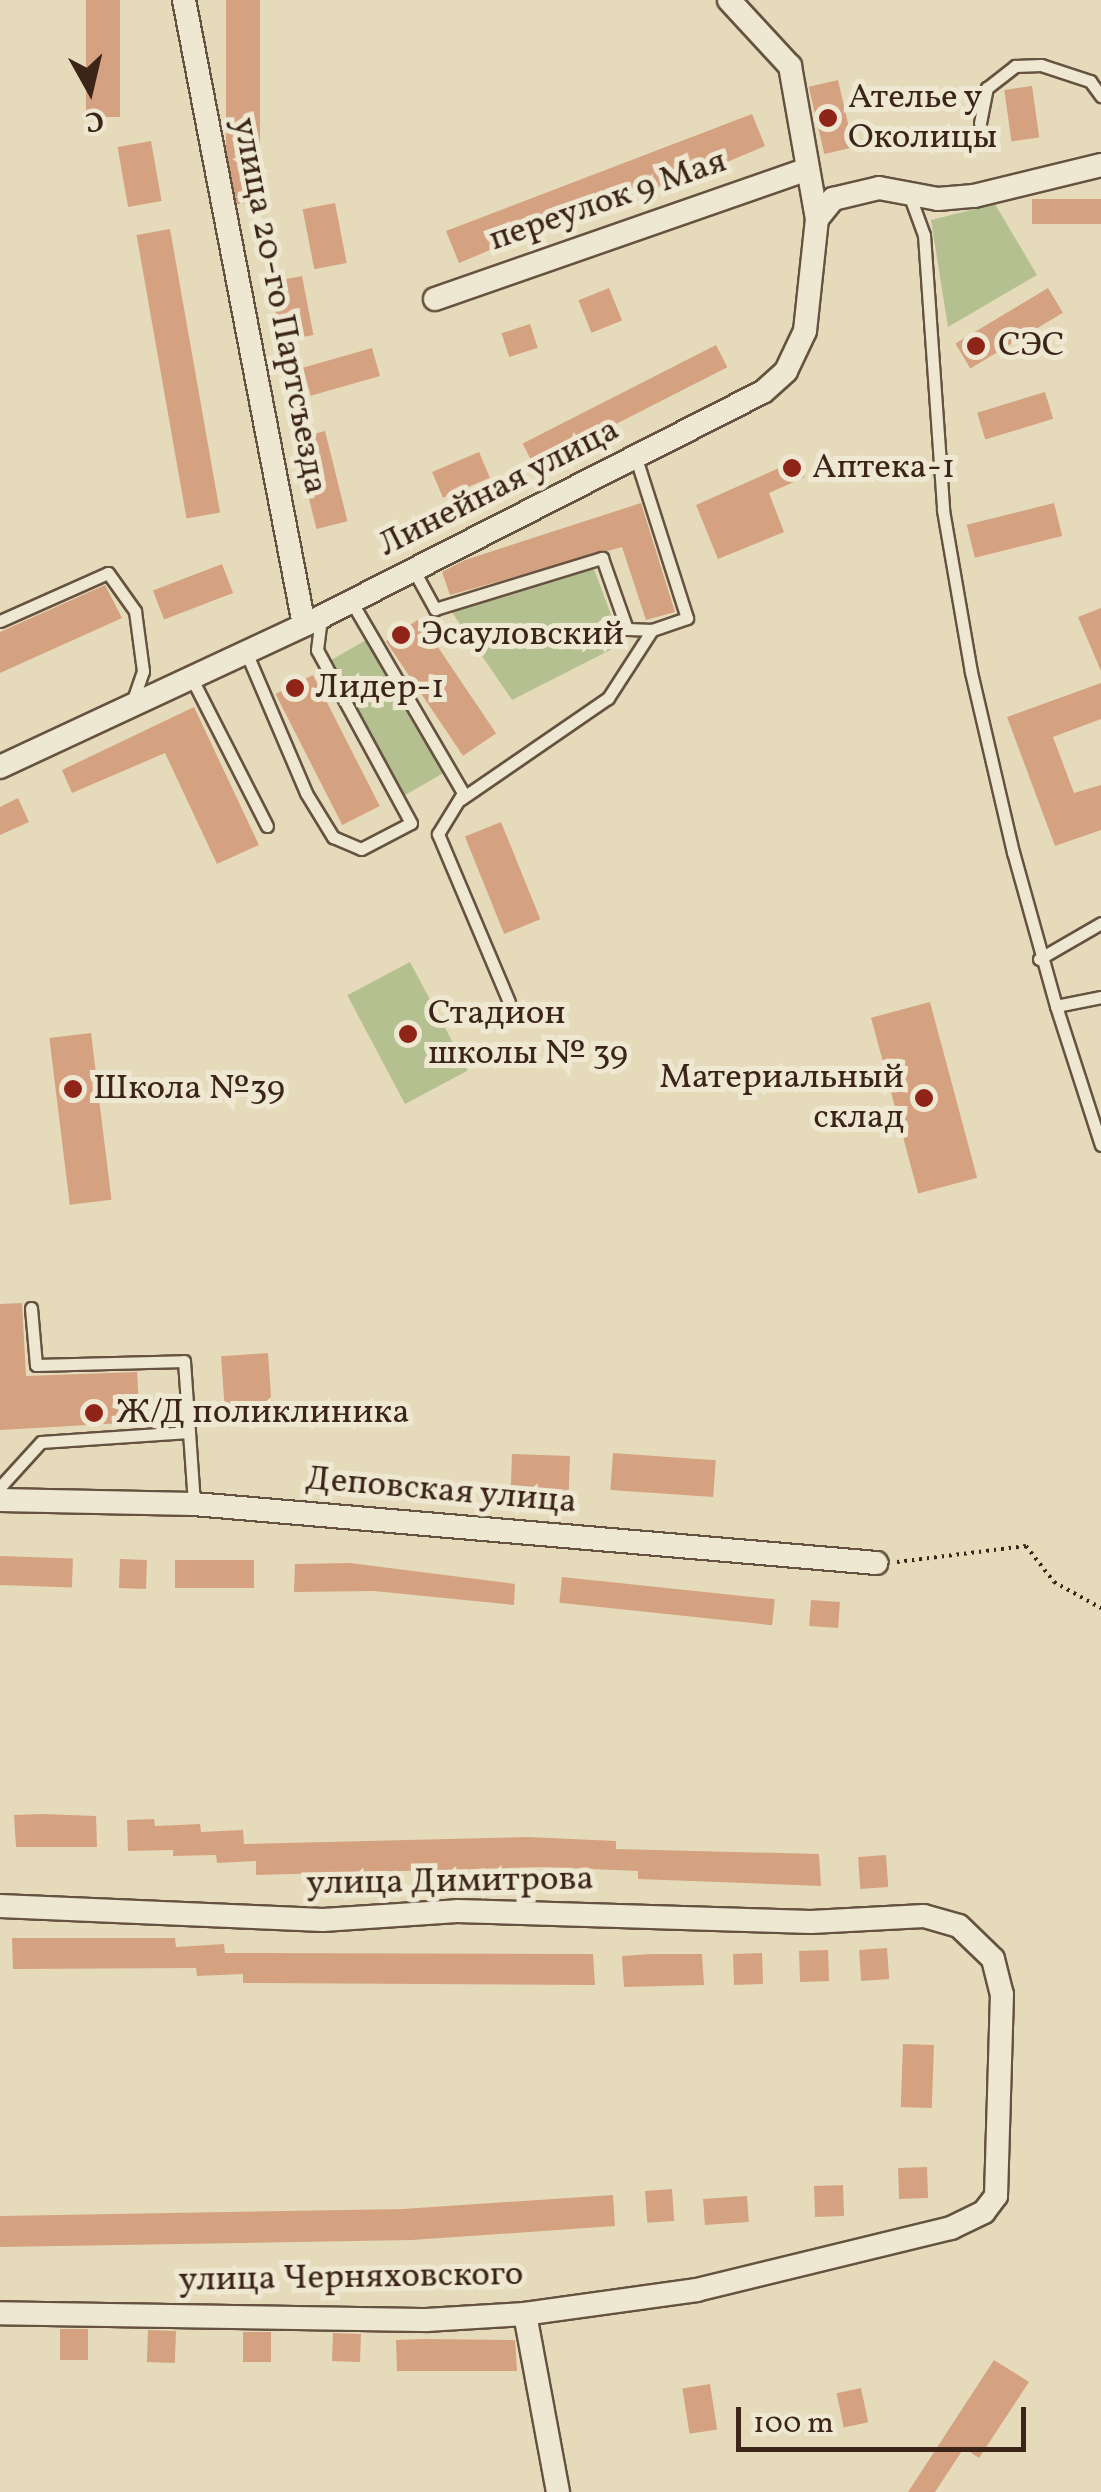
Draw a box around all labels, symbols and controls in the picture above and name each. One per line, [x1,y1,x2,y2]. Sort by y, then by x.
north arrow [40,40,140,140]
place label: Ателье у Околицы [848,77,997,159]
text: С [83,100,106,141]
marker: Ателье у Околицы [817,107,839,129]
street label: улица 20-го Партсъезда [222,114,336,498]
street label: переулок 9 Мая [484,141,732,261]
place label: СЭС [998,325,1064,367]
marker: СЭС [963,333,989,359]
street label: Линейная улица [371,409,627,567]
place label: Аптека-1 [812,447,955,489]
marker: Аптека-1 [781,457,803,479]
place label: Эсауловский [421,614,624,656]
marker: Эсауловский [390,624,412,646]
place label: Лидер-1 [315,667,445,709]
marker: Лидер-1 [284,677,306,699]
place label: Стадион школы № 39 [428,993,628,1075]
marker: Стадион школы № 39 [397,1023,419,1045]
place label: Материальный склад [659,1057,904,1139]
place label: Школа №39 [93,1068,285,1110]
marker: Школа №39 [62,1078,84,1100]
marker: Материальный склад [913,1087,935,1109]
place label: Ж/Д поликлиника [116,1392,410,1434]
marker: Ж/Д поликлиника [81,1400,107,1426]
street label: Деповская улица [303,1458,579,1524]
street label: улица Димитрова [306,1858,594,1906]
street label: улица Черняховского [178,2254,524,2302]
scale bar [741,2387,1031,2449]
text: 100 m [753,2403,834,2445]

